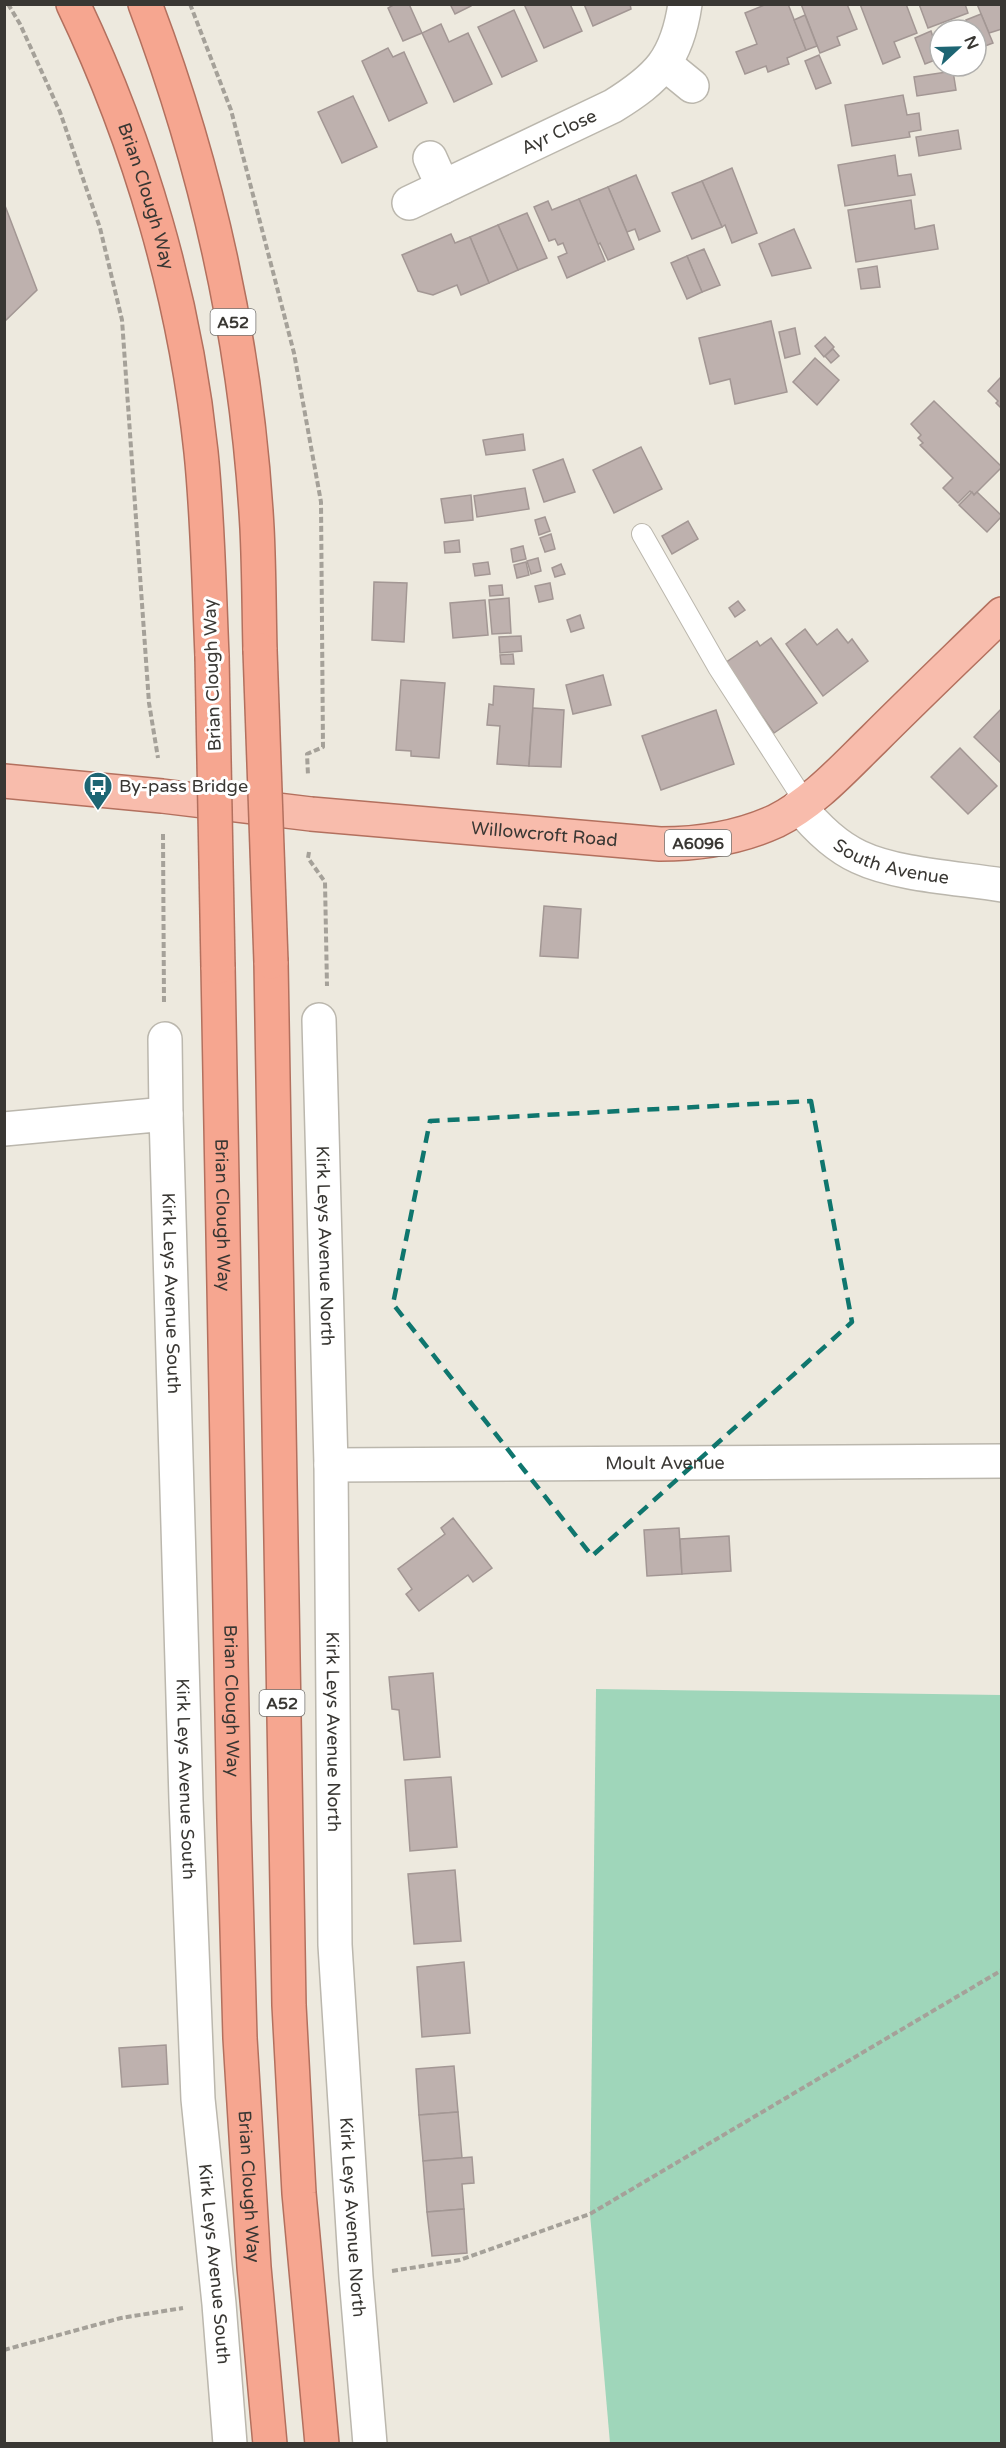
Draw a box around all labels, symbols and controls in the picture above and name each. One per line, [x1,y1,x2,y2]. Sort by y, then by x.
north arrow [928,18,988,78]
text: N [959,33,983,52]
street label: Ayr Close [518,104,600,159]
street label: Brian Clough Way [113,120,179,272]
road number: A52 [210,309,256,335]
street label: Brian Clough Way [198,598,226,752]
bus stop icon: By-pass Bridge [82,770,114,812]
place label: By-pass Bridge [119,775,248,797]
street label: Willowcroft Road [470,817,619,851]
road number: A6096 [665,830,731,856]
street label: South Avenue [829,834,950,889]
street label: Brian Clough Way [210,1138,235,1292]
street label: Kirk Leys Avenue North [311,1145,339,1346]
street label: Kirk Leys Avenue South [157,1192,185,1394]
street label: Moult Avenue [605,1452,725,1474]
street label: Brian Clough Way [219,1624,244,1778]
street label: Kirk Leys Avenue North [321,1631,345,1832]
street label: Kirk Leys Avenue South [171,1678,200,1880]
road number: A52 [260,1690,304,1716]
street label: Brian Clough Way [233,2110,265,2264]
street label: Kirk Leys Avenue North [335,2117,370,2318]
street label: Kirk Leys Avenue South [194,2163,235,2365]

